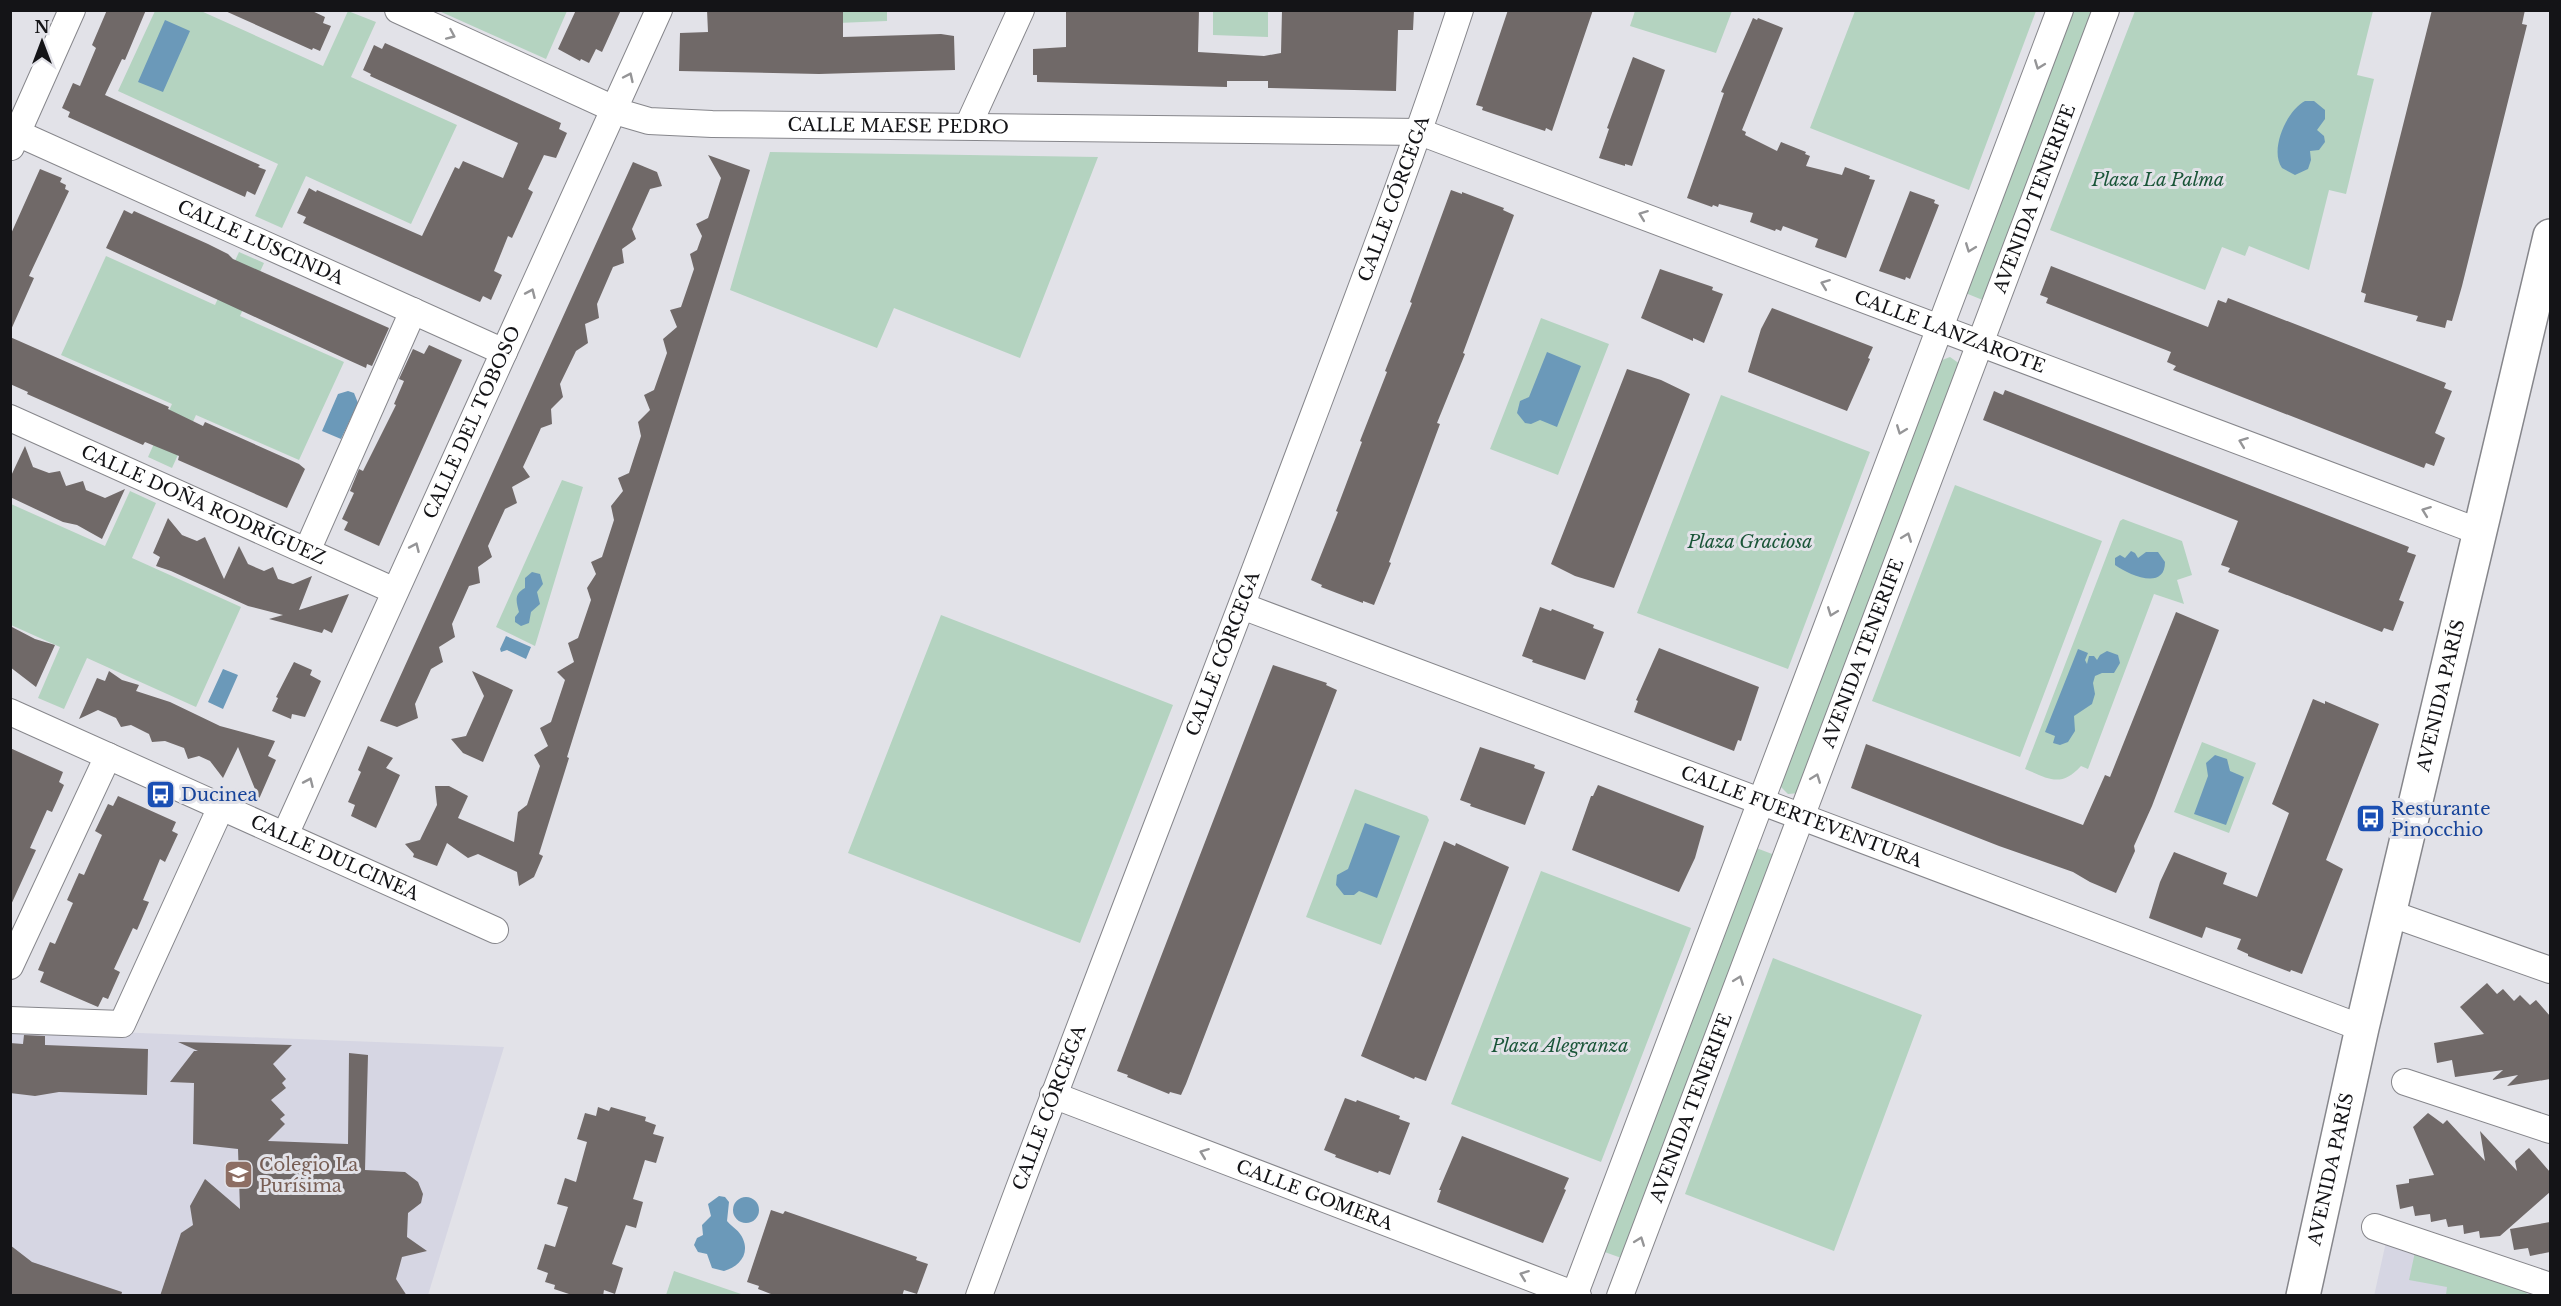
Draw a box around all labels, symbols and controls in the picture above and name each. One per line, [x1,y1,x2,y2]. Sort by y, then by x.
north arrow [12,12,72,72]
text: N [34,17,50,37]
one-way arrow [445,27,456,39]
one-way arrow [2034,59,2047,70]
one-way arrow [621,73,633,84]
street label: AVENIDA TENERIFE [1989,101,2080,297]
street label: CALLE CÓRCEGA [1354,112,1434,285]
street label: CALLE MAESE PEDRO [787,114,1009,138]
park label: Plaza La Palma [2091,169,2224,191]
street label: CALLE LUSCINDA [174,196,348,290]
one-way arrow [1638,209,1649,222]
one-way arrow [1965,242,1978,252]
one-way arrow [1820,278,1831,291]
street label: CALLE LANZAROTE [1851,286,2048,378]
one-way arrow [523,288,535,299]
street label: CALLE DEL TOBOSO [419,323,525,522]
one-way arrow [1896,424,1909,435]
one-way arrow [2238,436,2249,449]
street label: CALLE DOÑA RODRÍGUEZ [78,440,329,569]
one-way arrow [2421,506,2432,518]
park label: Plaza Graciosa [1686,531,1813,553]
one-way arrow [1900,532,1912,543]
one-way arrow [408,542,420,553]
street label: AVENIDA TENERIFE [1817,556,1909,752]
street label: CALLE CÓRCEGA [1181,567,1265,739]
one-way arrow [1827,607,1840,617]
street label: AVENIDA PARÍS [2412,617,2470,775]
street label: CALLE FUERTEVENTURA [1678,761,1926,873]
one-way arrow [1808,773,1821,784]
one-way arrow [302,778,314,789]
bus stop icon: Ducinea [144,779,176,811]
place label: Ducinea [181,784,257,806]
place label: Resturante Pinocchio [2391,798,2491,841]
bus stop icon: Resturante Pinocchio [2354,803,2386,835]
street label: CALLE DULCINEA [247,811,423,906]
one-way arrow [1732,975,1745,986]
street label: AVENIDA TENERIFE [1645,1010,1737,1207]
street label: CALLE CÓRCEGA [1008,1021,1091,1193]
park label: Plaza Alegranza [1491,1035,1628,1057]
street label: AVENIDA PARÍS [2303,1091,2358,1248]
one-way arrow [1199,1148,1210,1160]
place label: Colegio La Purísima [259,1154,358,1197]
street label: CALLE GOMERA [1233,1155,1397,1235]
school or university icon: Colegio La Purísima [222,1159,254,1191]
one-way arrow [1633,1236,1646,1247]
one-way arrow [1519,1269,1529,1282]

